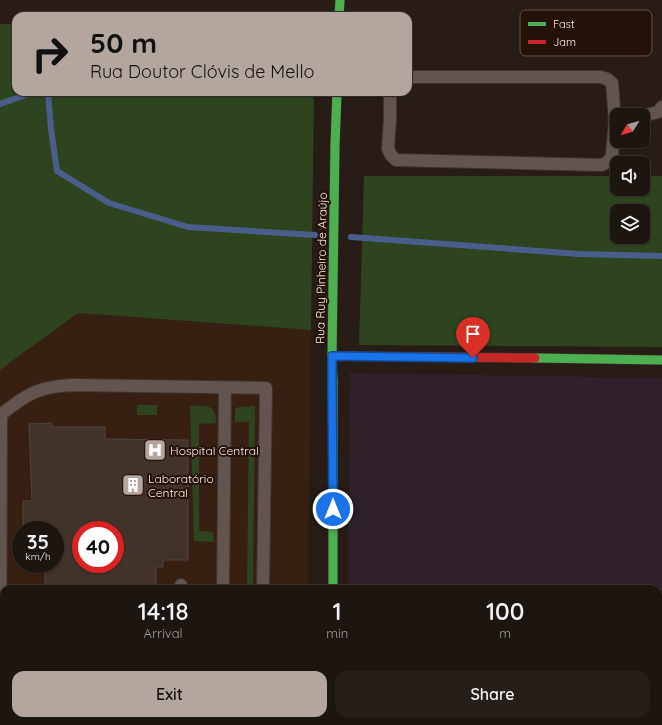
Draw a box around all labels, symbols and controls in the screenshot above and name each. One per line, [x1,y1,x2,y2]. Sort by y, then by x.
legend [520,10,652,56]
text: Fast [553,17,575,31]
text: 50 m [90,25,157,60]
icon: right [24,28,76,80]
text: Jam [553,35,576,49]
text: Rua Doutor Clóvis de Mello [90,60,314,83]
north arrow [610,108,650,148]
map controls [610,108,650,244]
button: sound [610,156,650,196]
street label: Rua Ruy Pinheiro de Araújo [312,192,330,344]
button: layers [610,204,650,244]
pin [456,317,490,358]
icon: arrive [462,323,484,345]
hospital icon: Hospital Central [142,437,168,463]
place label: Hospital Central [170,443,259,458]
place label: Laboratório Central [148,471,214,500]
building icon: Laboratório Central [120,472,146,498]
position arrow [312,488,354,530]
speed limit sign: 40 [72,521,124,573]
text: 35 [27,529,49,554]
text: km/h [25,550,51,563]
text: 14:18 [138,596,188,626]
text: 1 [333,596,342,626]
text: 100 [486,596,524,626]
text: Arrival [144,625,183,641]
text: min [326,625,348,641]
text: m [499,625,511,641]
button: Exit [12,671,327,717]
button: Share [335,671,650,717]

